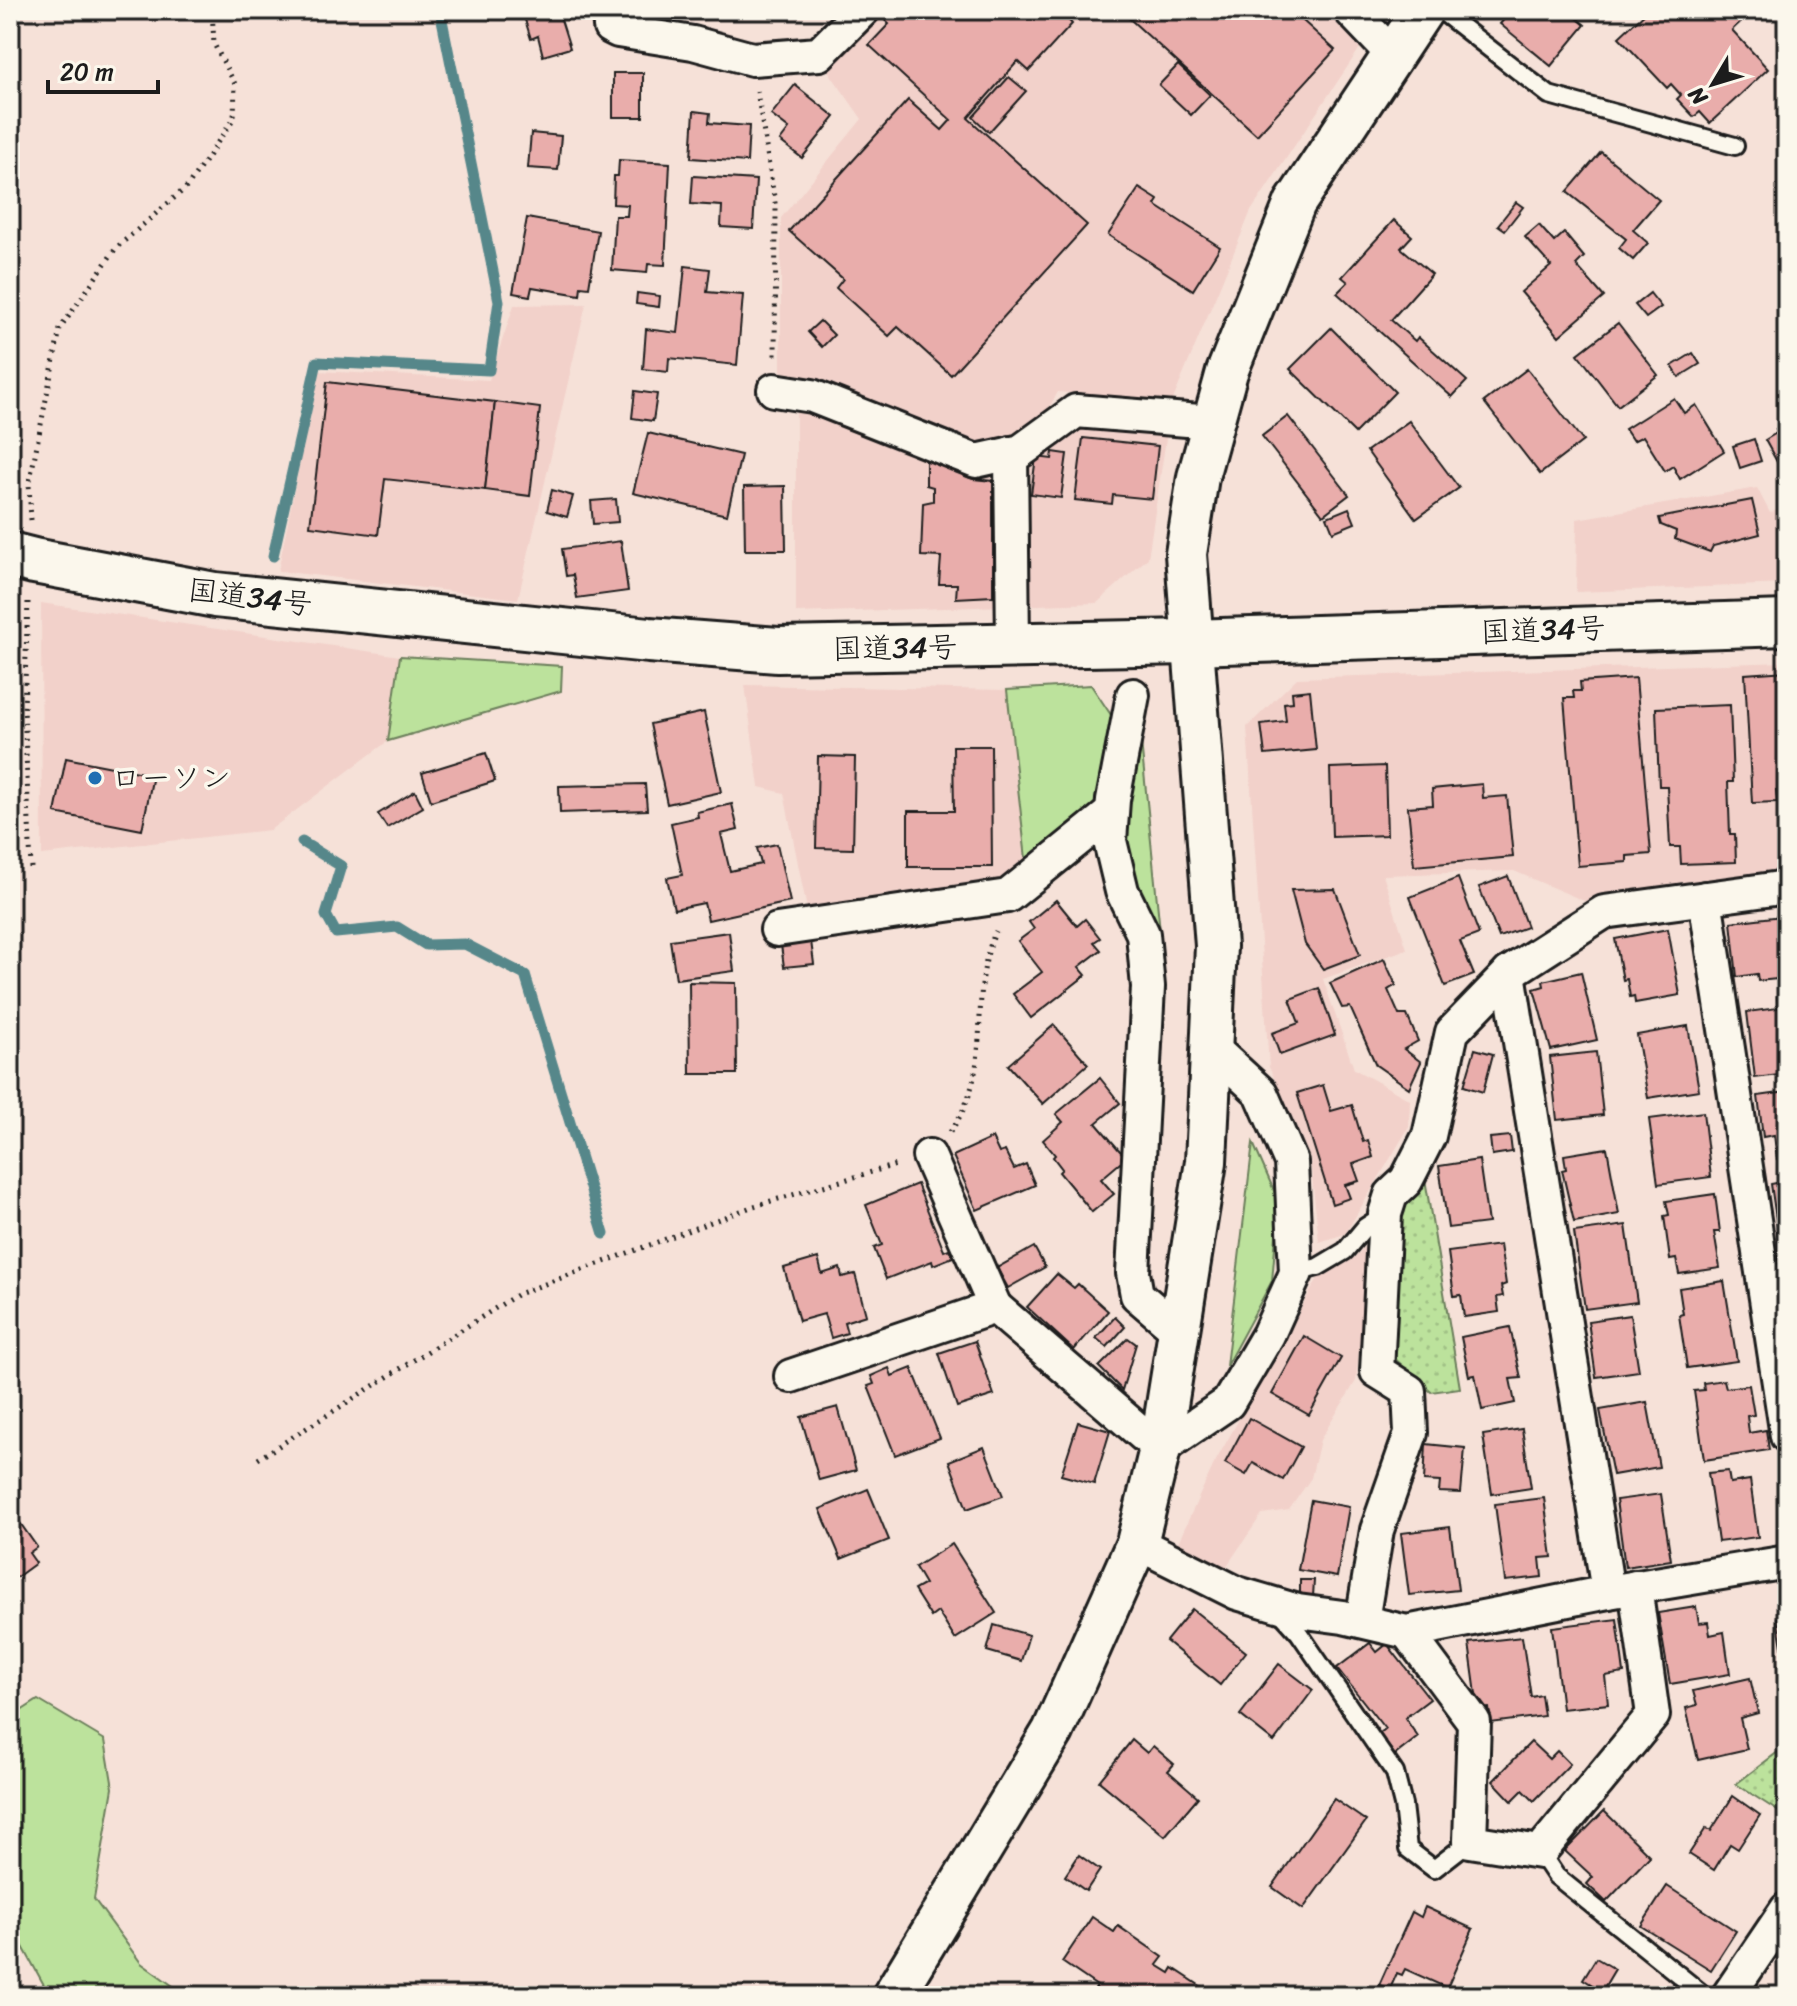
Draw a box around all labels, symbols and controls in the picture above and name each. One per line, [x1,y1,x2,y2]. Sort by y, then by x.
scale bar [48,44,158,94]
north arrow [1673,44,1753,124]
text: 20 m [60,51,114,93]
text: N [1677,77,1718,115]
street label: 国道34号 [185,563,315,631]
street label: 国道34号 [1479,601,1607,659]
street label: 国道34号 [832,620,958,676]
place label: ローソン [111,751,231,805]
marker: ローソン [86,769,104,787]

